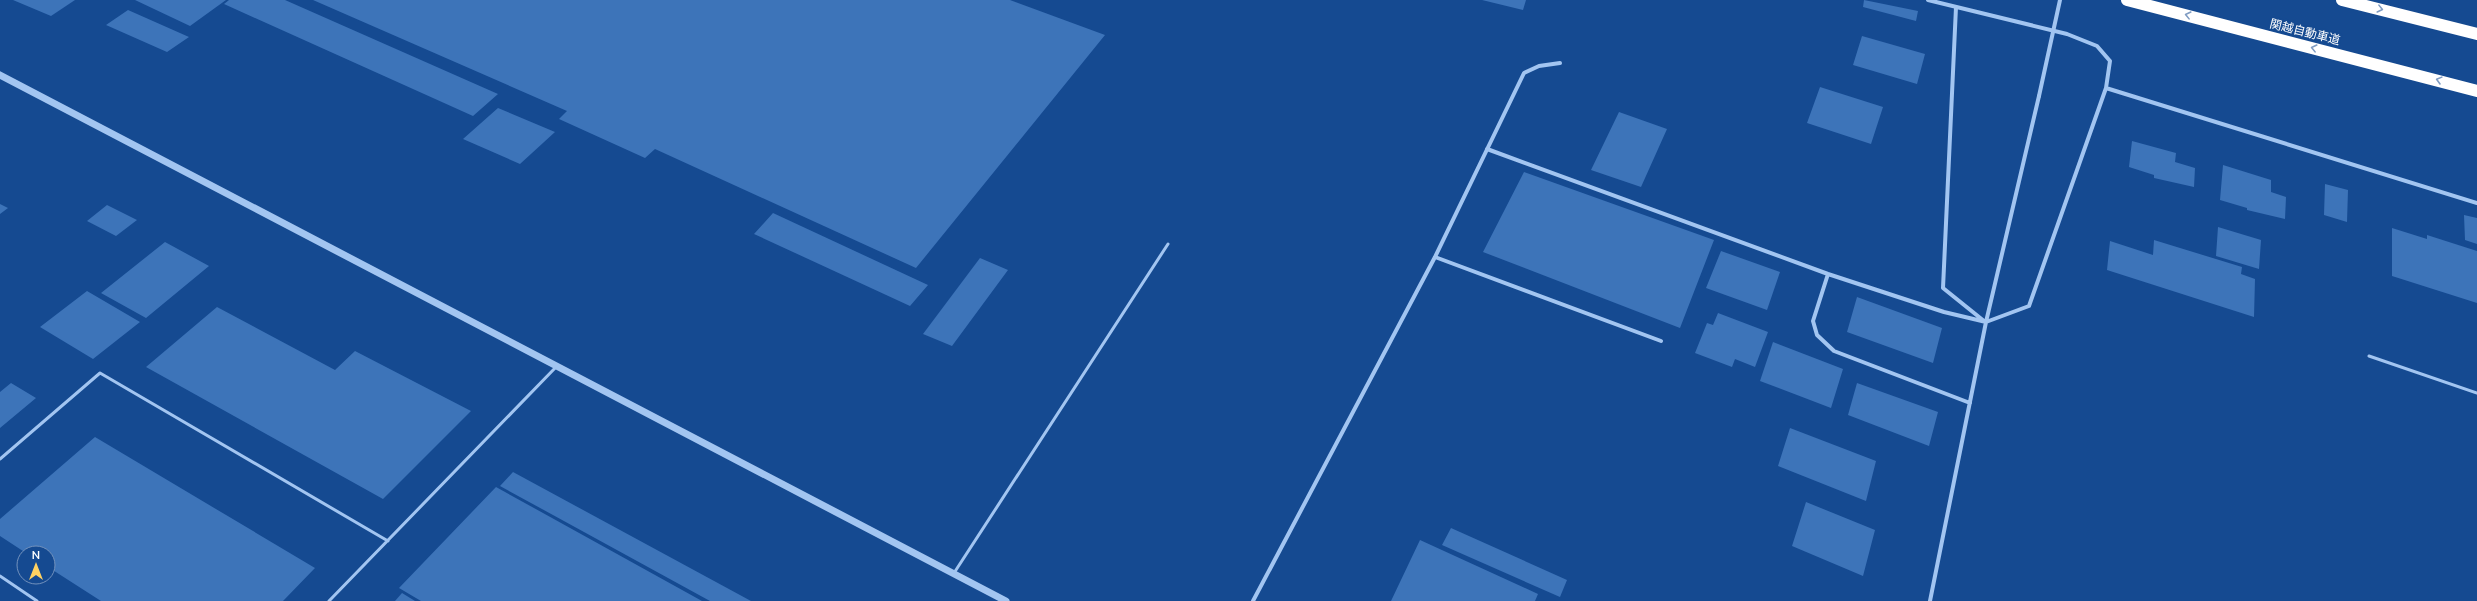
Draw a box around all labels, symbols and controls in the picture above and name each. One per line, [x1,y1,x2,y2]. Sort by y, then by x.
one-way arrow [2377,5,2383,13]
one-way arrow [2184,12,2191,20]
street label: 関越自動車道 [2268,16,2342,48]
one-way arrow [2310,44,2317,52]
one-way arrow [2436,77,2443,85]
north arrow [16,545,56,585]
text: N [32,548,40,562]

